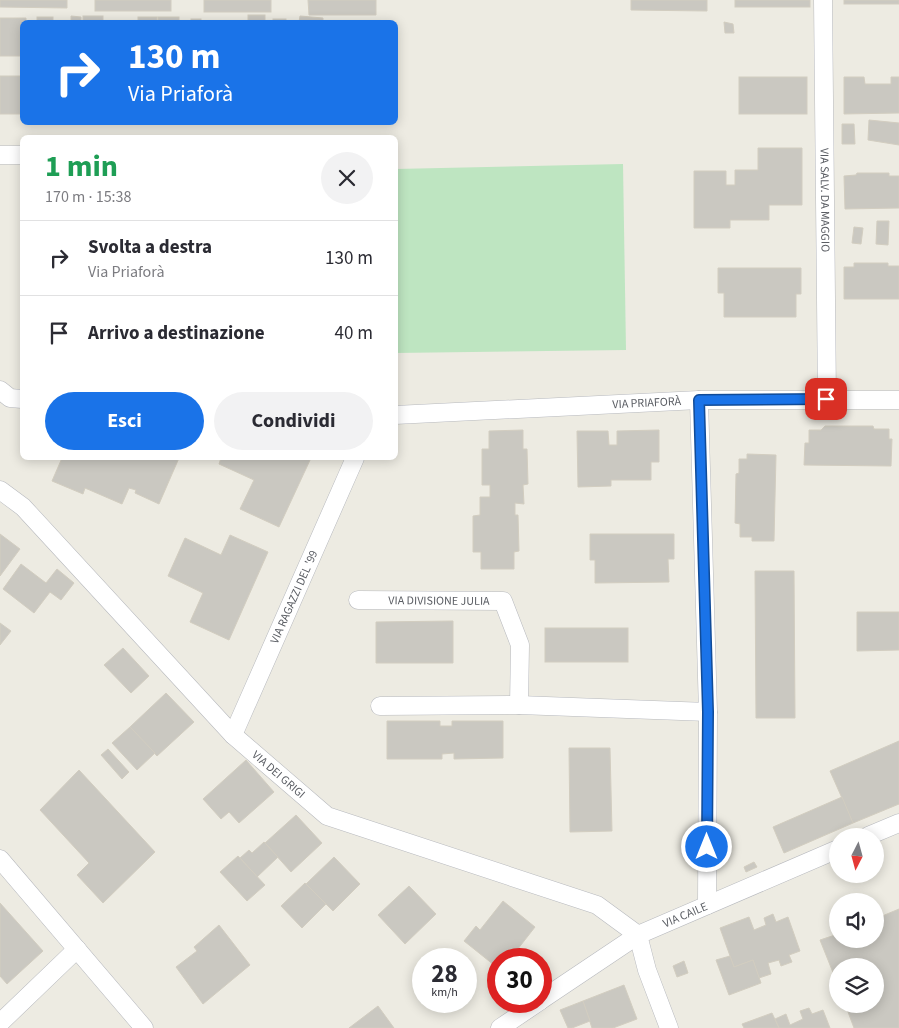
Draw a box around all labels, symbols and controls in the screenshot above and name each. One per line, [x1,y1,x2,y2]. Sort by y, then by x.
text: 130 m [128,32,220,82]
icon: right [45,40,110,105]
text: Via Priaforà [128,78,233,110]
text: 1 min [45,145,118,188]
street label: VIA SALV. DA MAGGIO [815,148,834,252]
button: close [321,152,373,204]
text: 170 m · 15:38 [45,186,132,208]
text: Svolta a destra [88,234,212,261]
icon: right [45,244,73,272]
text: 130 m [325,245,373,272]
text: Via Priaforà [88,261,164,283]
icon: arrive [45,319,73,347]
text: Arrivo a destinazione [88,320,265,347]
text: 40 m [335,320,373,347]
pin [805,378,847,420]
icon: arrive [812,385,840,413]
button: Esci [45,392,204,450]
button: Condividi [214,392,373,450]
street label: VIA PRIAFORÀ [612,393,682,413]
street label: VIA RAGAZZI DEL '99 [266,548,322,646]
street label: VIA DIVISIONE JULIA [388,592,490,610]
street label: VIA DEI GRIGI [248,747,309,803]
position arrow [680,820,732,872]
north arrow [829,828,884,882]
map controls [829,828,884,1013]
button: sound [829,893,884,948]
street label: VIA CAILE [660,898,710,932]
speed limit sign: 30 [487,948,552,1013]
text: 28 [431,956,458,992]
button: layers [829,958,884,1013]
text: km/h [431,984,458,1001]

